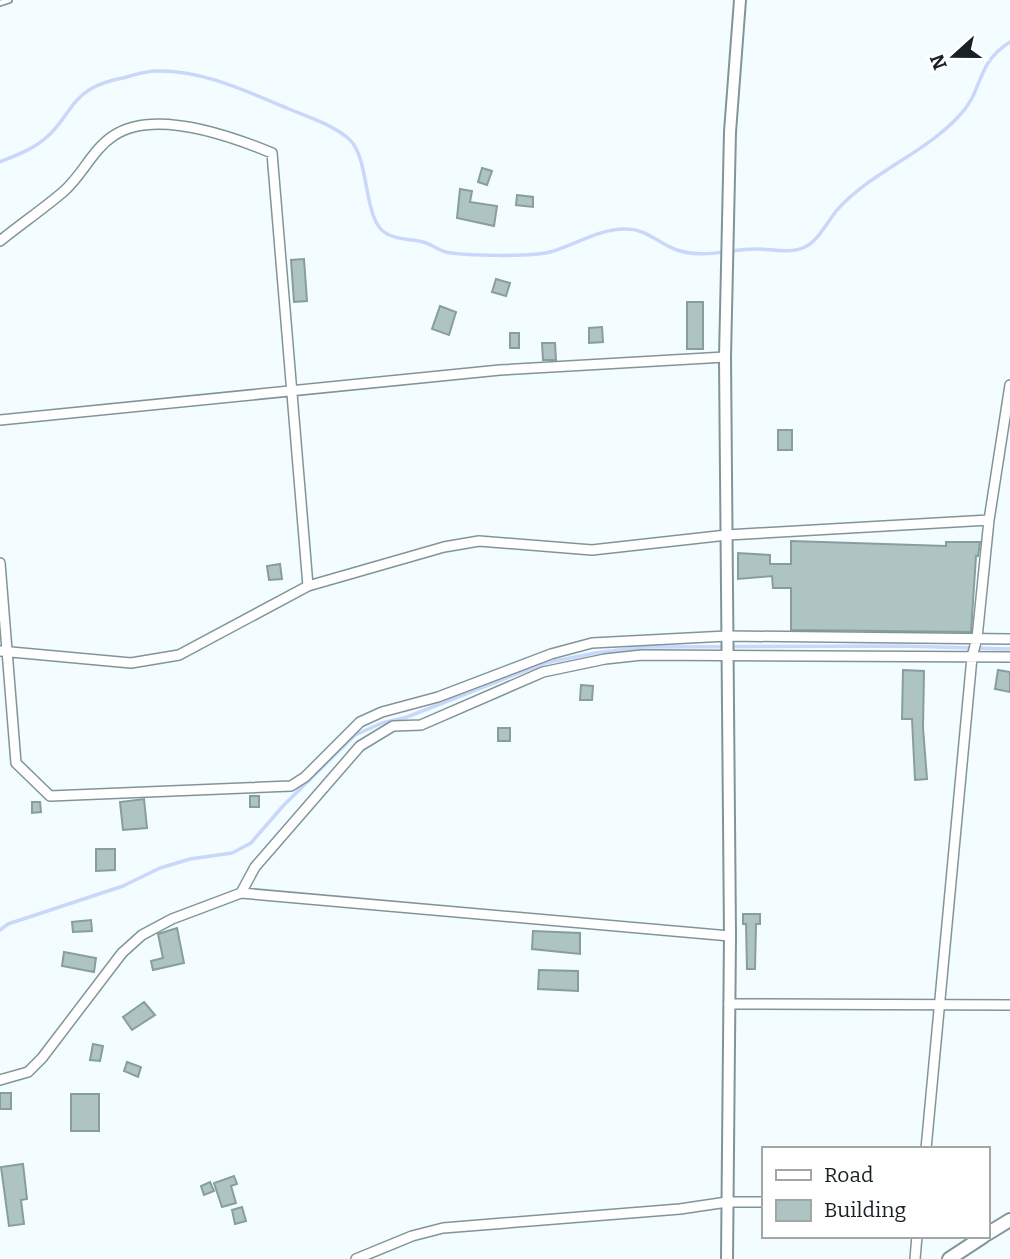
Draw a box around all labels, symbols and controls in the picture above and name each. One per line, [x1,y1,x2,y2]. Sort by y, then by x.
north arrow [919,21,989,91]
text: N [925,51,952,73]
legend [762,1147,989,1238]
text: Road [824,1162,873,1188]
text: Building [824,1197,907,1223]

